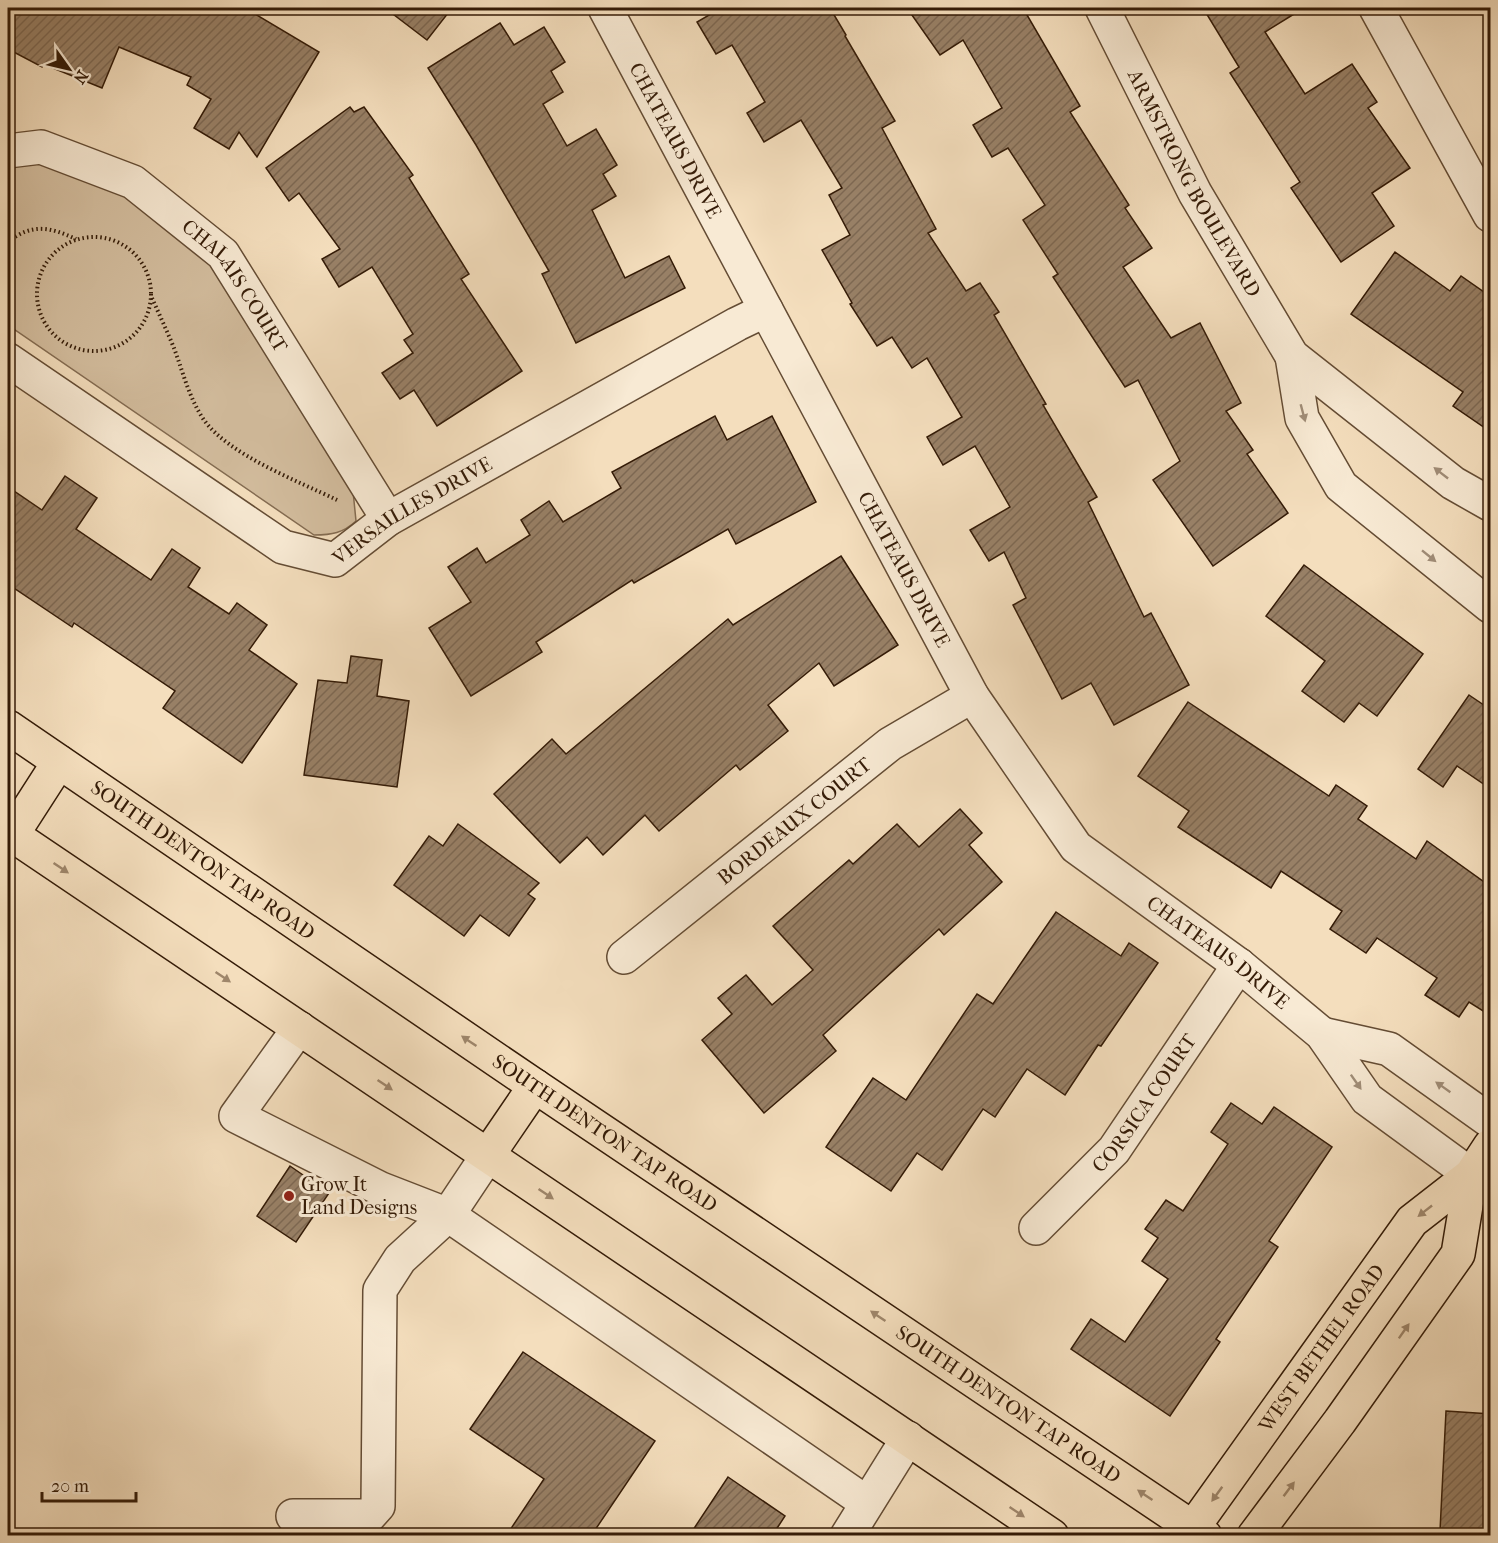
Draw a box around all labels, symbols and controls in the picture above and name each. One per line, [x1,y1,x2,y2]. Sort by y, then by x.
north arrow [39,39,99,99]
street label: CHATEAUS DRIVE [625,59,726,222]
street label: ARMSTRONG BOULEVARD [1123,65,1266,301]
text: N [69,67,92,88]
street label: CHALAIS COURT [178,214,293,357]
one-way arrow [1298,404,1308,422]
street label: VERSAILLES DRIVE [327,452,496,570]
one-way arrow [1433,467,1449,480]
street label: CHATEAUS DRIVE [854,487,955,651]
one-way arrow [1421,550,1436,562]
street label: BORDEAUX COURT [713,752,876,889]
street label: SOUTH DENTON TAP ROAD [87,776,319,944]
one-way arrow [53,862,69,873]
street label: CHATEAUS DRIVE [1143,891,1294,1014]
one-way arrow [214,971,231,982]
street label: CORSICA COURT [1087,1029,1201,1177]
one-way arrow [462,1035,478,1047]
street label: SOUTH DENTON TAP ROAD [488,1049,722,1217]
one-way arrow [1350,1074,1361,1090]
one-way arrow [376,1080,393,1091]
one-way arrow [1435,1081,1451,1093]
place label: Grow It Land Designs [301,1173,417,1219]
one-way arrow [538,1188,554,1200]
marker: Grow It Land Designs [282,1189,296,1203]
one-way arrow [1417,1205,1432,1217]
street label: WEST BETHEL ROAD [1253,1260,1389,1437]
one-way arrow [870,1311,886,1322]
street label: SOUTH DENTON TAP ROAD [892,1320,1125,1488]
one-way arrow [1398,1323,1410,1339]
scale bar [42,1465,136,1503]
text: 20 m [51,1476,89,1497]
one-way arrow [1283,1481,1295,1496]
one-way arrow [1211,1486,1223,1502]
one-way arrow [1136,1489,1153,1500]
one-way arrow [1009,1506,1025,1517]

